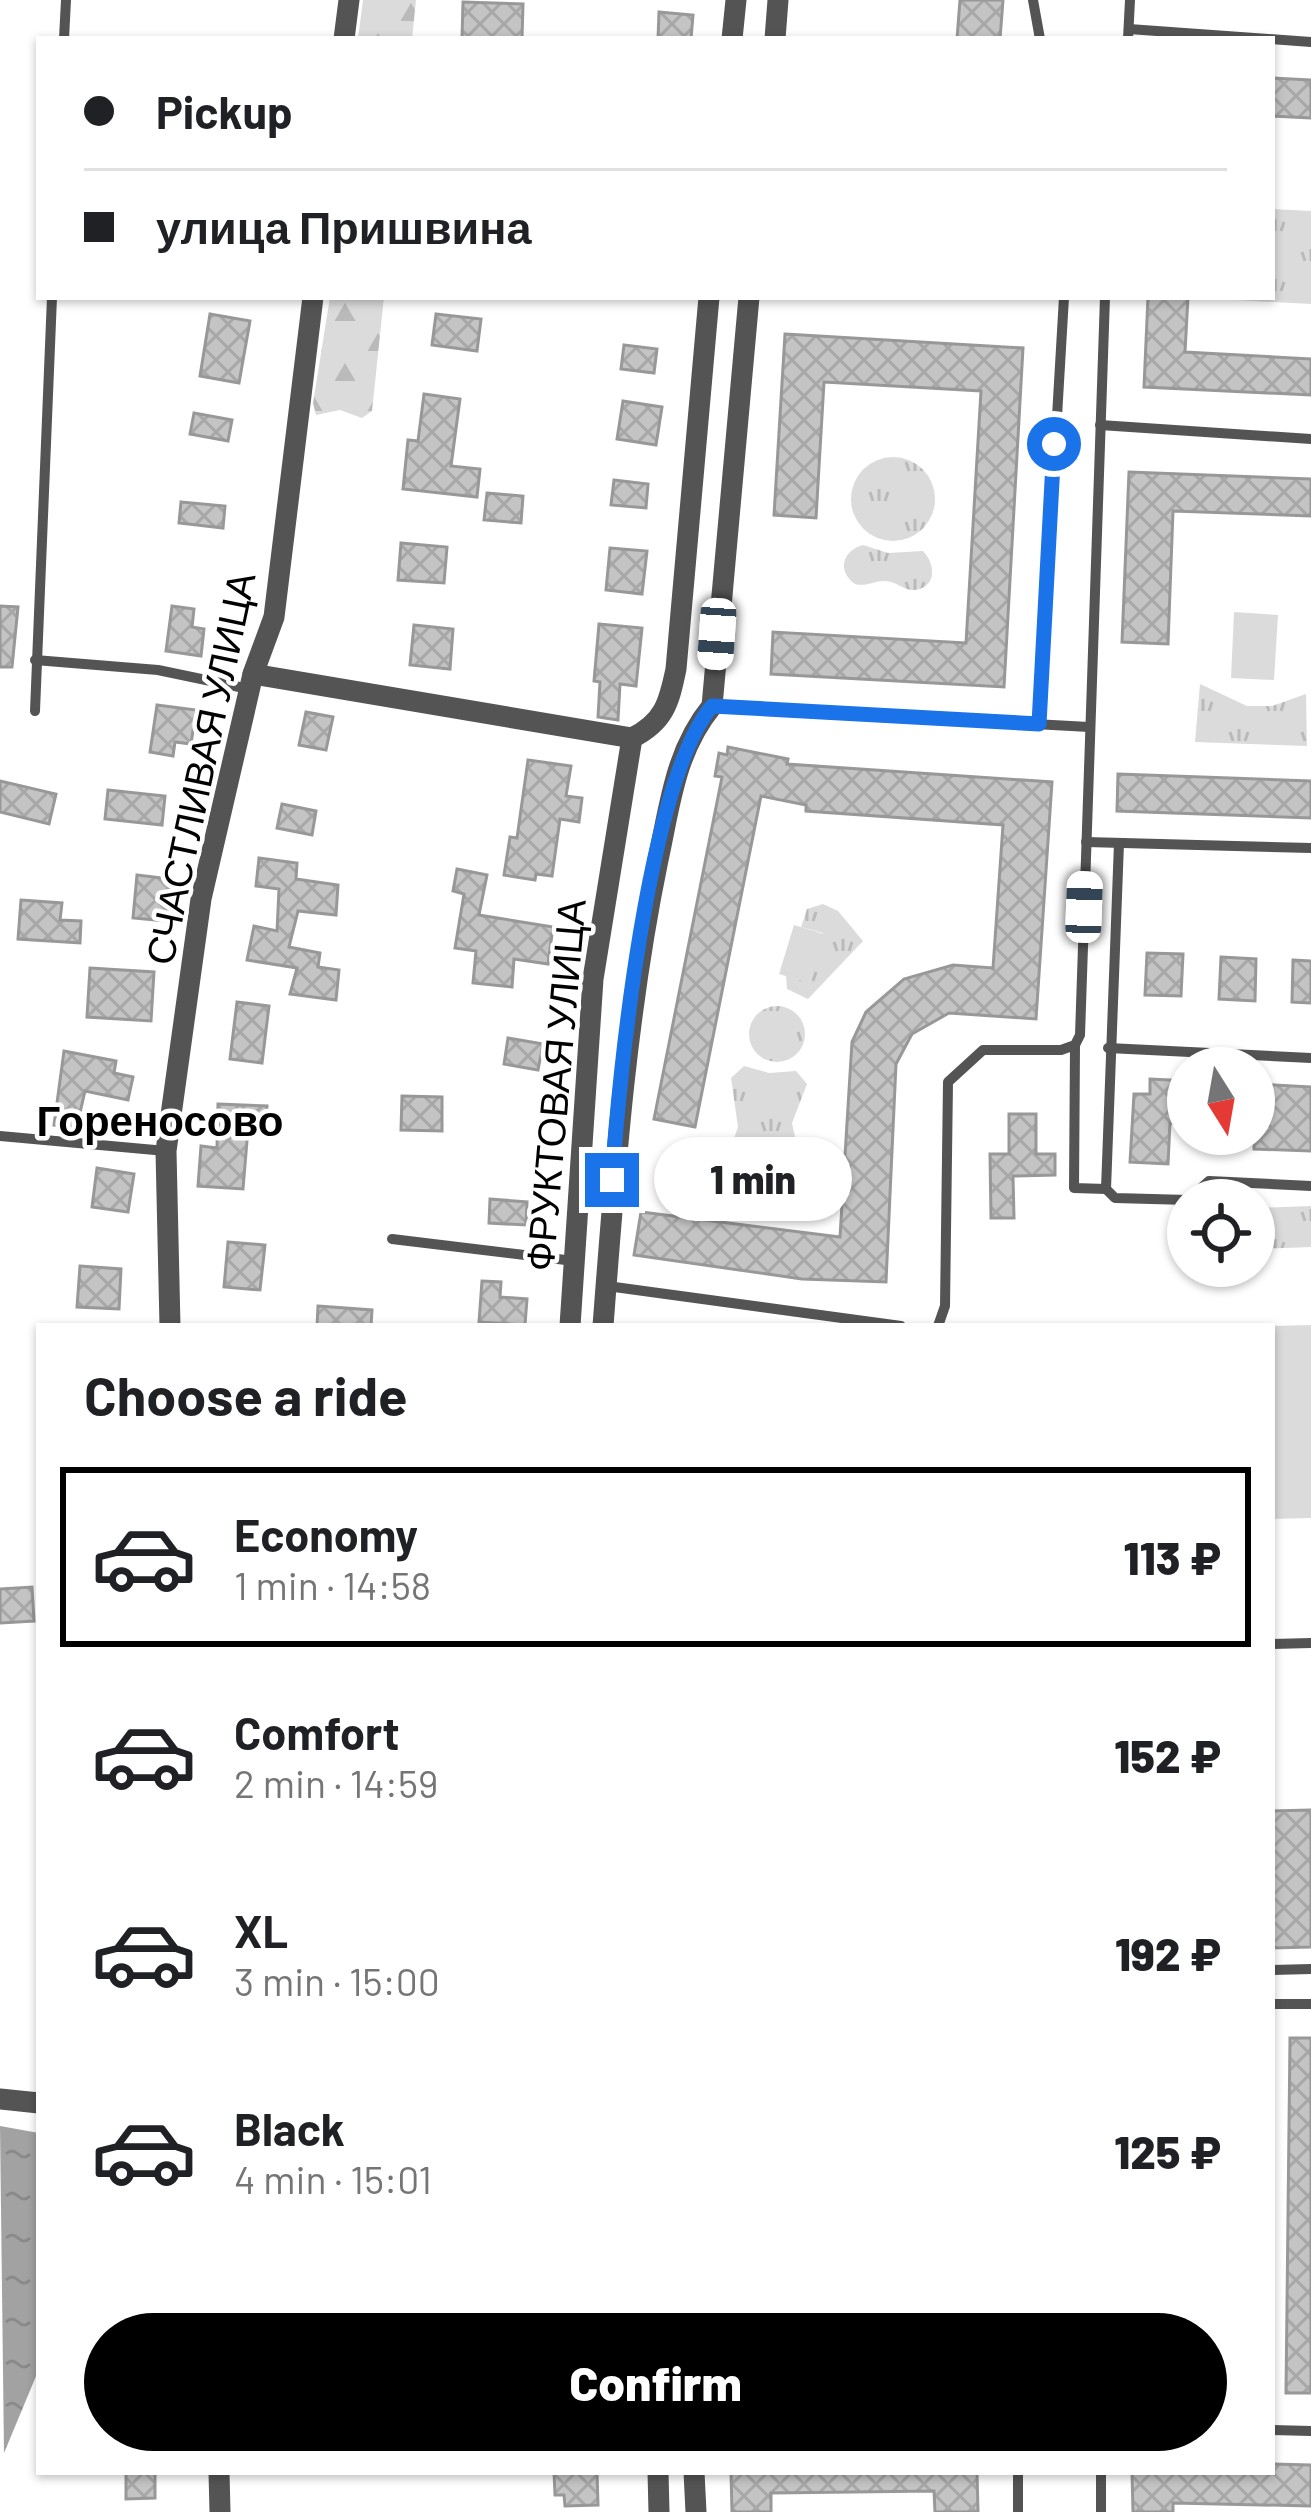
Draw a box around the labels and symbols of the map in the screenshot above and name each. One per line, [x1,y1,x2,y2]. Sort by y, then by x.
route start [1027,417,1081,471]
street label: СЧАСТЛИВАЯ УЛИЦА [134,567,264,969]
car [697,597,737,671]
car [1065,870,1103,944]
street label: ФРУКТОВАЯ УЛИЦА [514,897,594,1273]
north arrow [1167,1047,1275,1155]
district label: Гореносово [37,1094,283,1145]
callout: 1 min [654,1138,852,1222]
route end [585,1153,639,1207]

